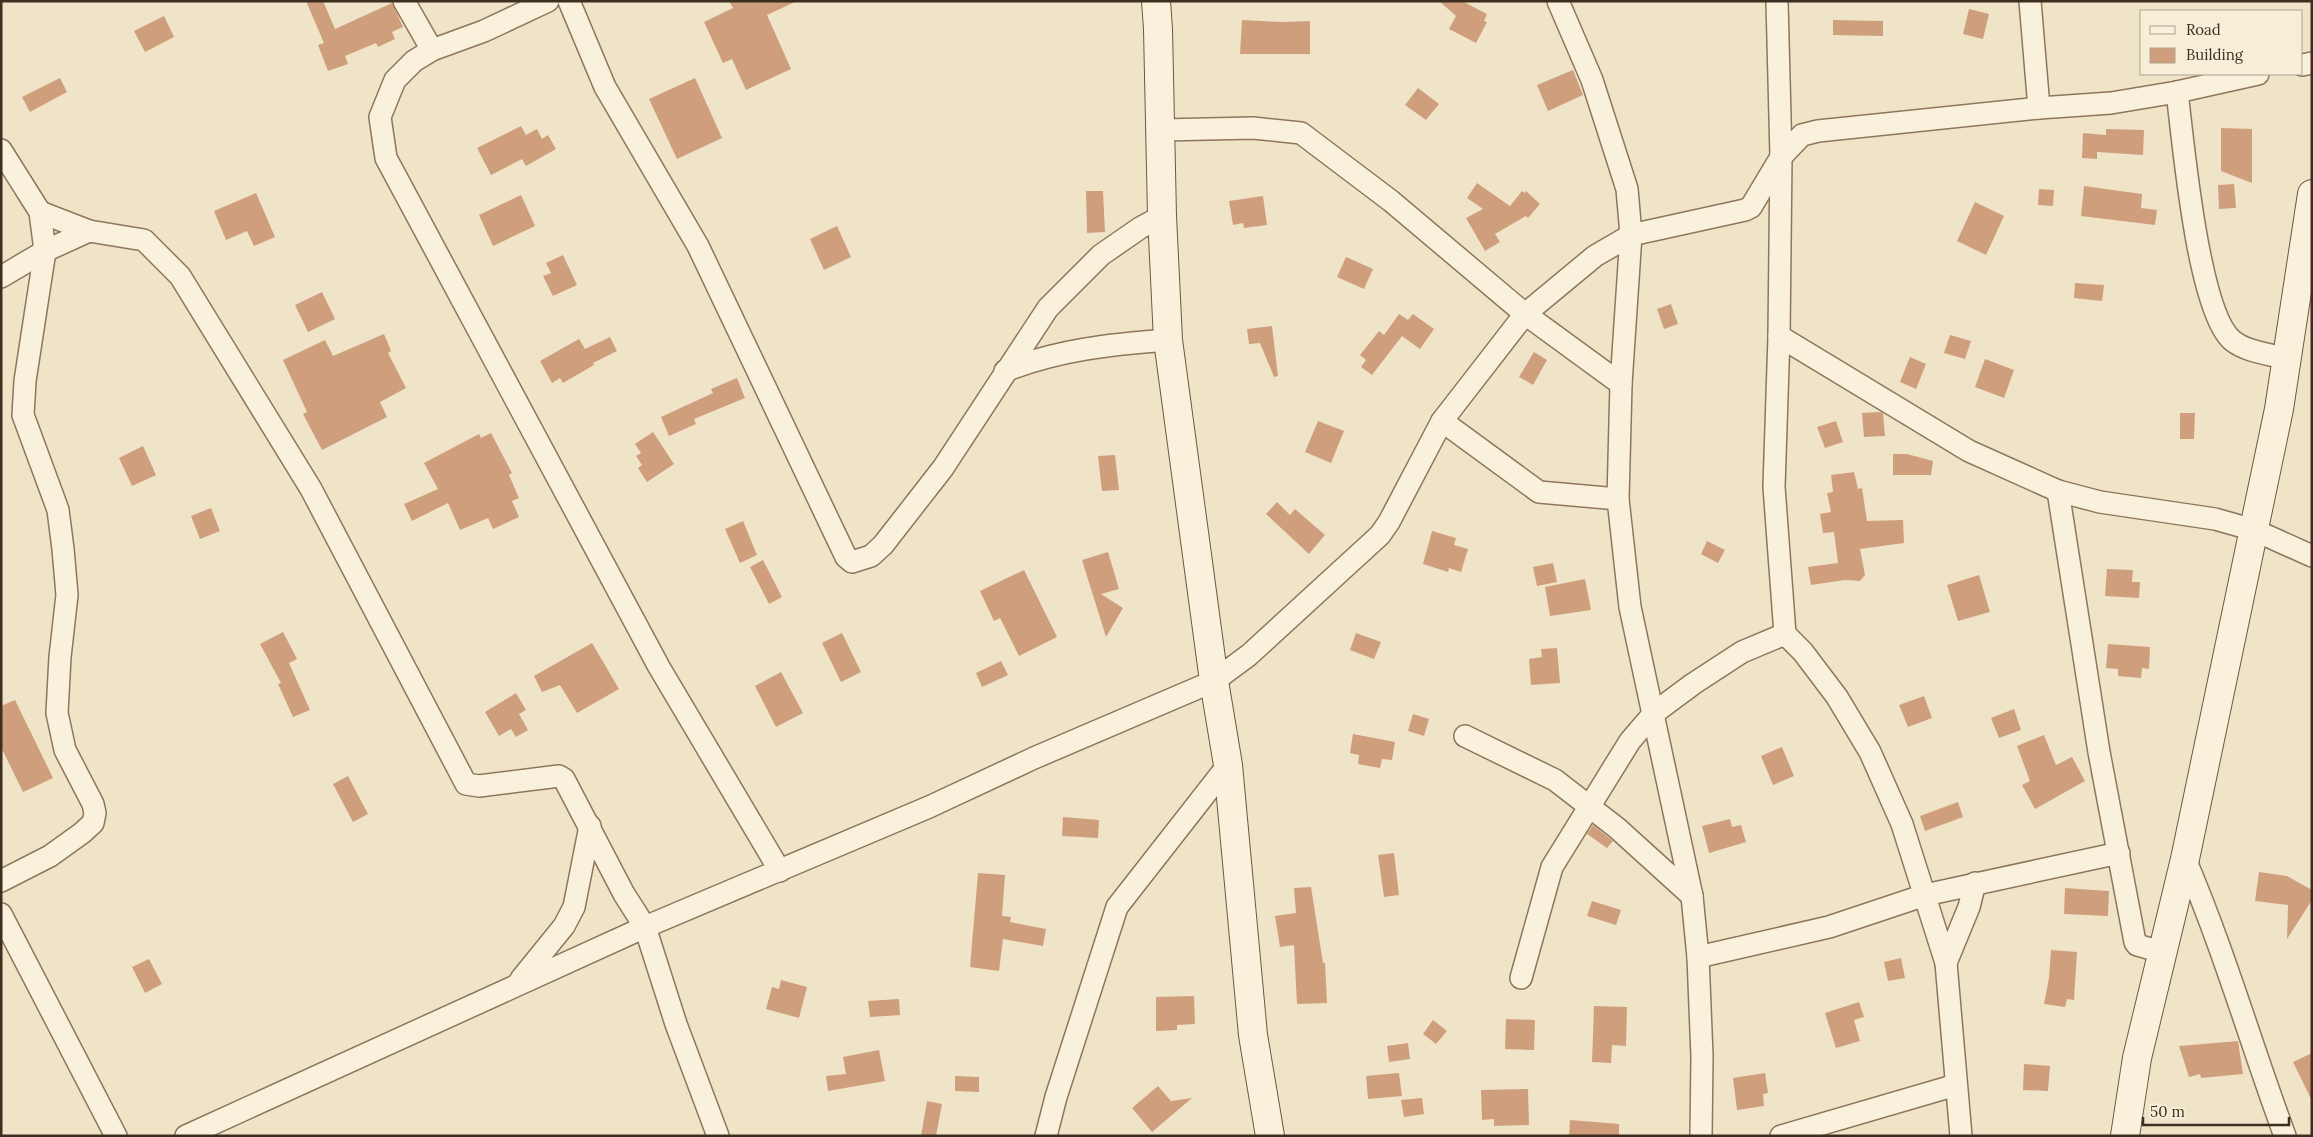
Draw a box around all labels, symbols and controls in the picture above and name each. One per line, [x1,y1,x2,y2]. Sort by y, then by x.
legend [2140,10,2303,75]
text: Road [2186,20,2221,39]
text: Building [2186,45,2244,64]
scale bar [2143,1094,2289,1126]
text: 50 m [2150,1102,2185,1121]

